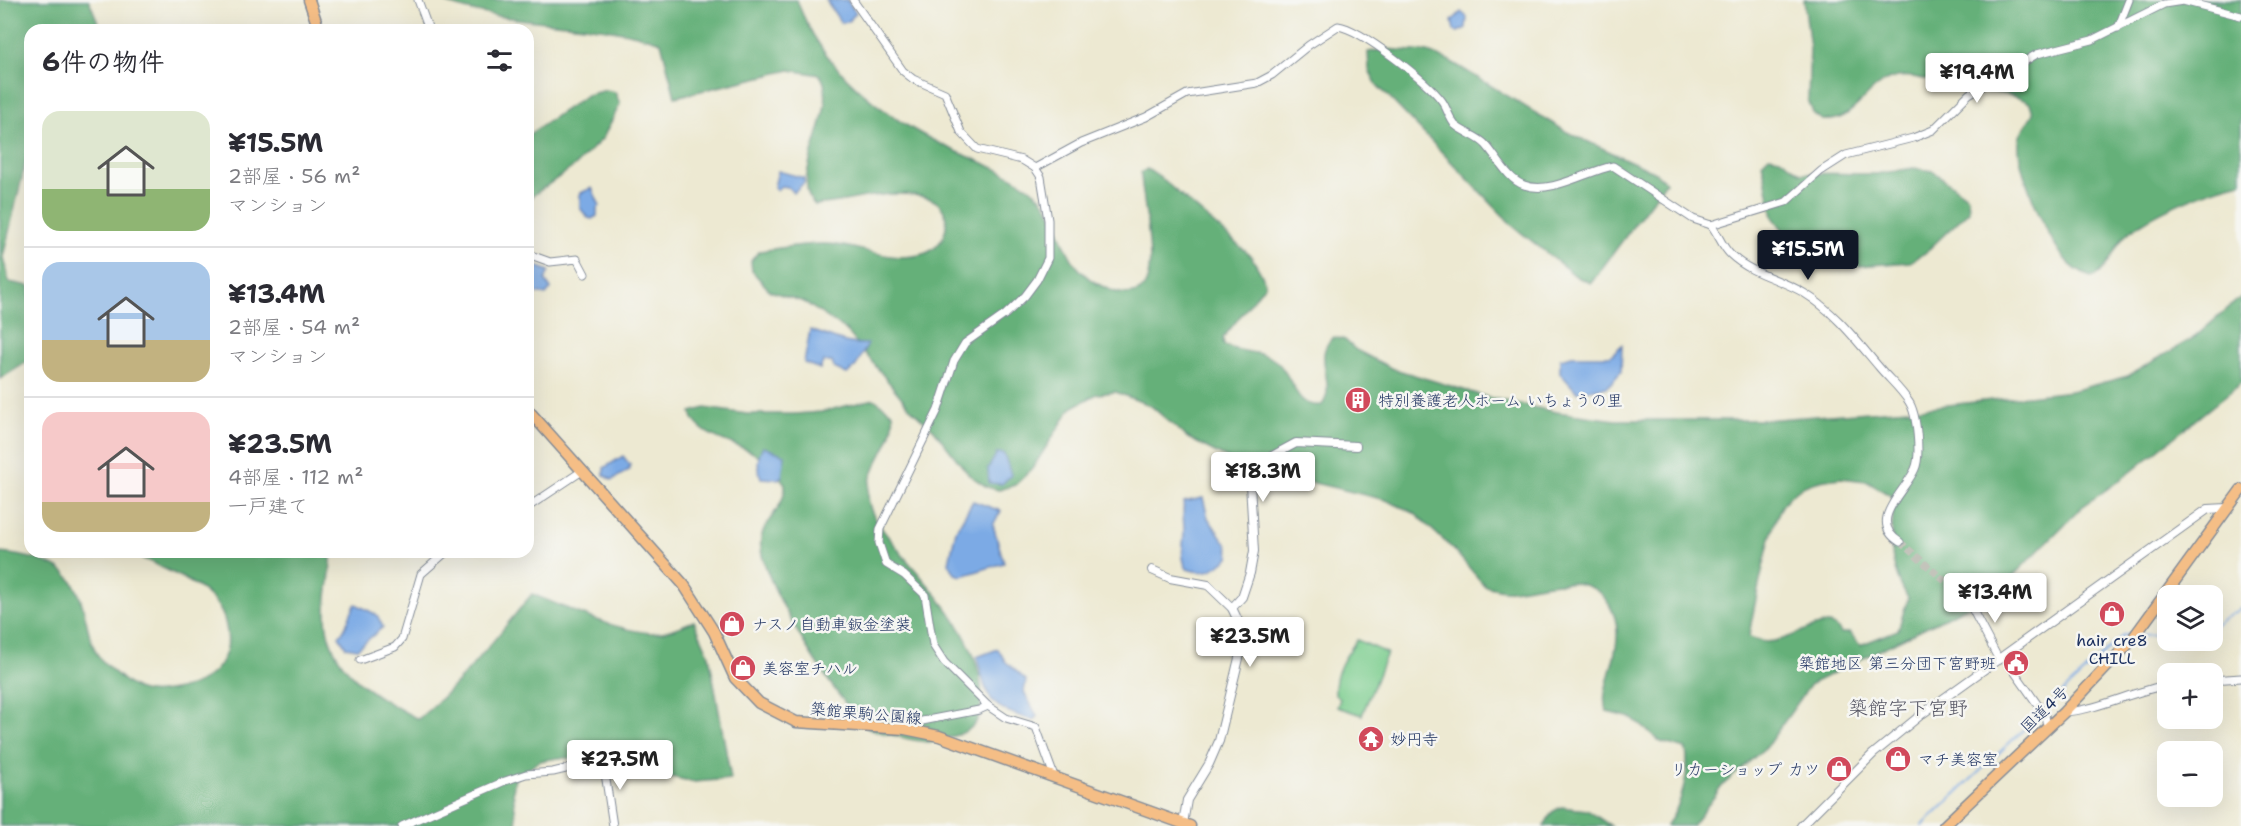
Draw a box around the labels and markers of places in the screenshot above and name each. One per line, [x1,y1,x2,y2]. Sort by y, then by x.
pin: ¥19.4M [1928,53,2026,104]
pin: ¥15.5M [1759,230,1857,281]
building icon: 特別養護老人ホーム いちょうの里 [1343,385,1373,415]
place label: 特別養護老人ホーム いちょうの里 [1378,390,1623,411]
pin: ¥18.3M [1214,452,1312,503]
pin: ¥13.4M [1946,573,2044,624]
shop icon: hair cre8 CHILL [2097,599,2127,629]
shop icon: ナスノ自動車鈑金塗装 [717,609,747,639]
place label: ナスノ自動車鈑金塗装 [752,614,911,635]
pin: ¥23.5M [1201,617,1299,668]
place label: hair cre8 CHILL [2076,630,2148,669]
public building icon: 築館地区 第三分団下宮野班 [2001,648,2031,678]
shop icon: 美容室チハル [728,653,758,683]
place label: 築館地区 第三分団下宮野班 [1799,653,1996,674]
place label: 美容室チハル [762,658,858,679]
temple icon: 妙円寺 [1356,724,1386,754]
place label: 妙円寺 [1390,729,1438,750]
pin: ¥27.5M [571,740,669,791]
shop icon: マチ美容室 [1883,744,1913,774]
place label: マチ美容室 [1918,749,1998,770]
shop icon: リカーショップ カツ [1824,754,1854,784]
place label: リカーショップ カツ [1671,759,1820,780]

